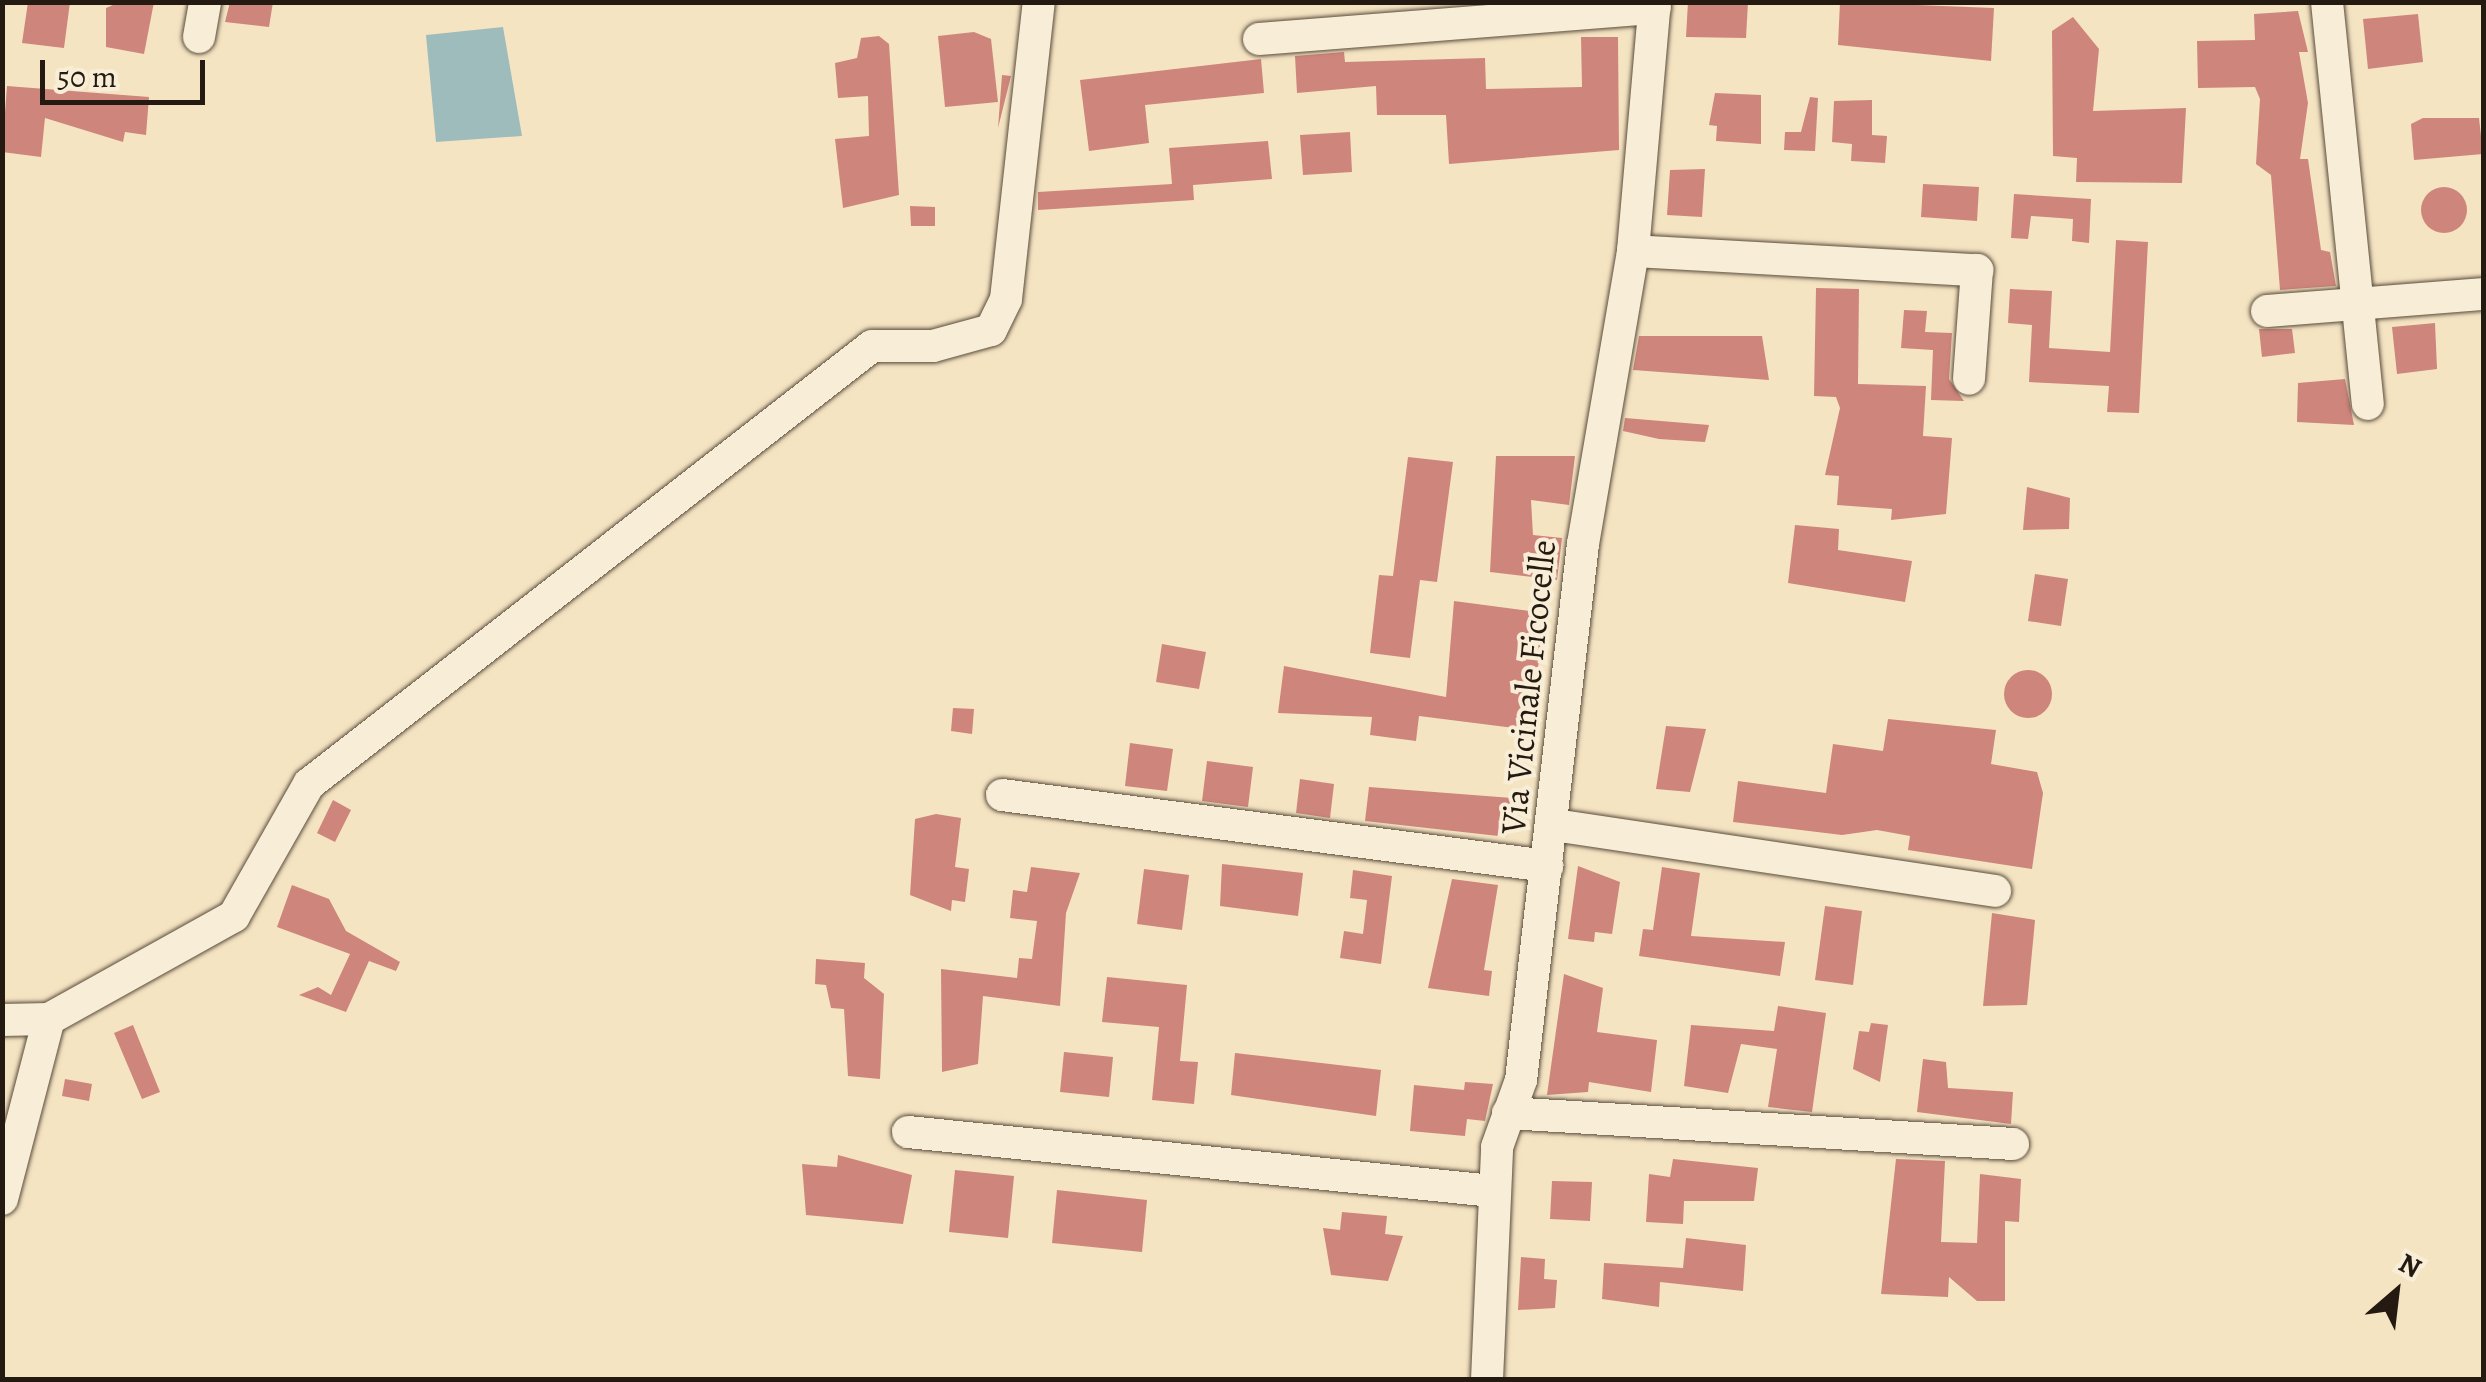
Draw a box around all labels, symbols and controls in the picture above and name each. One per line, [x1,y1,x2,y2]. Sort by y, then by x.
scale bar [45,40,210,102]
text: 50 m [57,57,117,97]
street label: Via Vicinale Ficocelle [1492,538,1564,836]
north arrow [2346,1242,2446,1342]
text: N [2392,1244,2428,1287]

